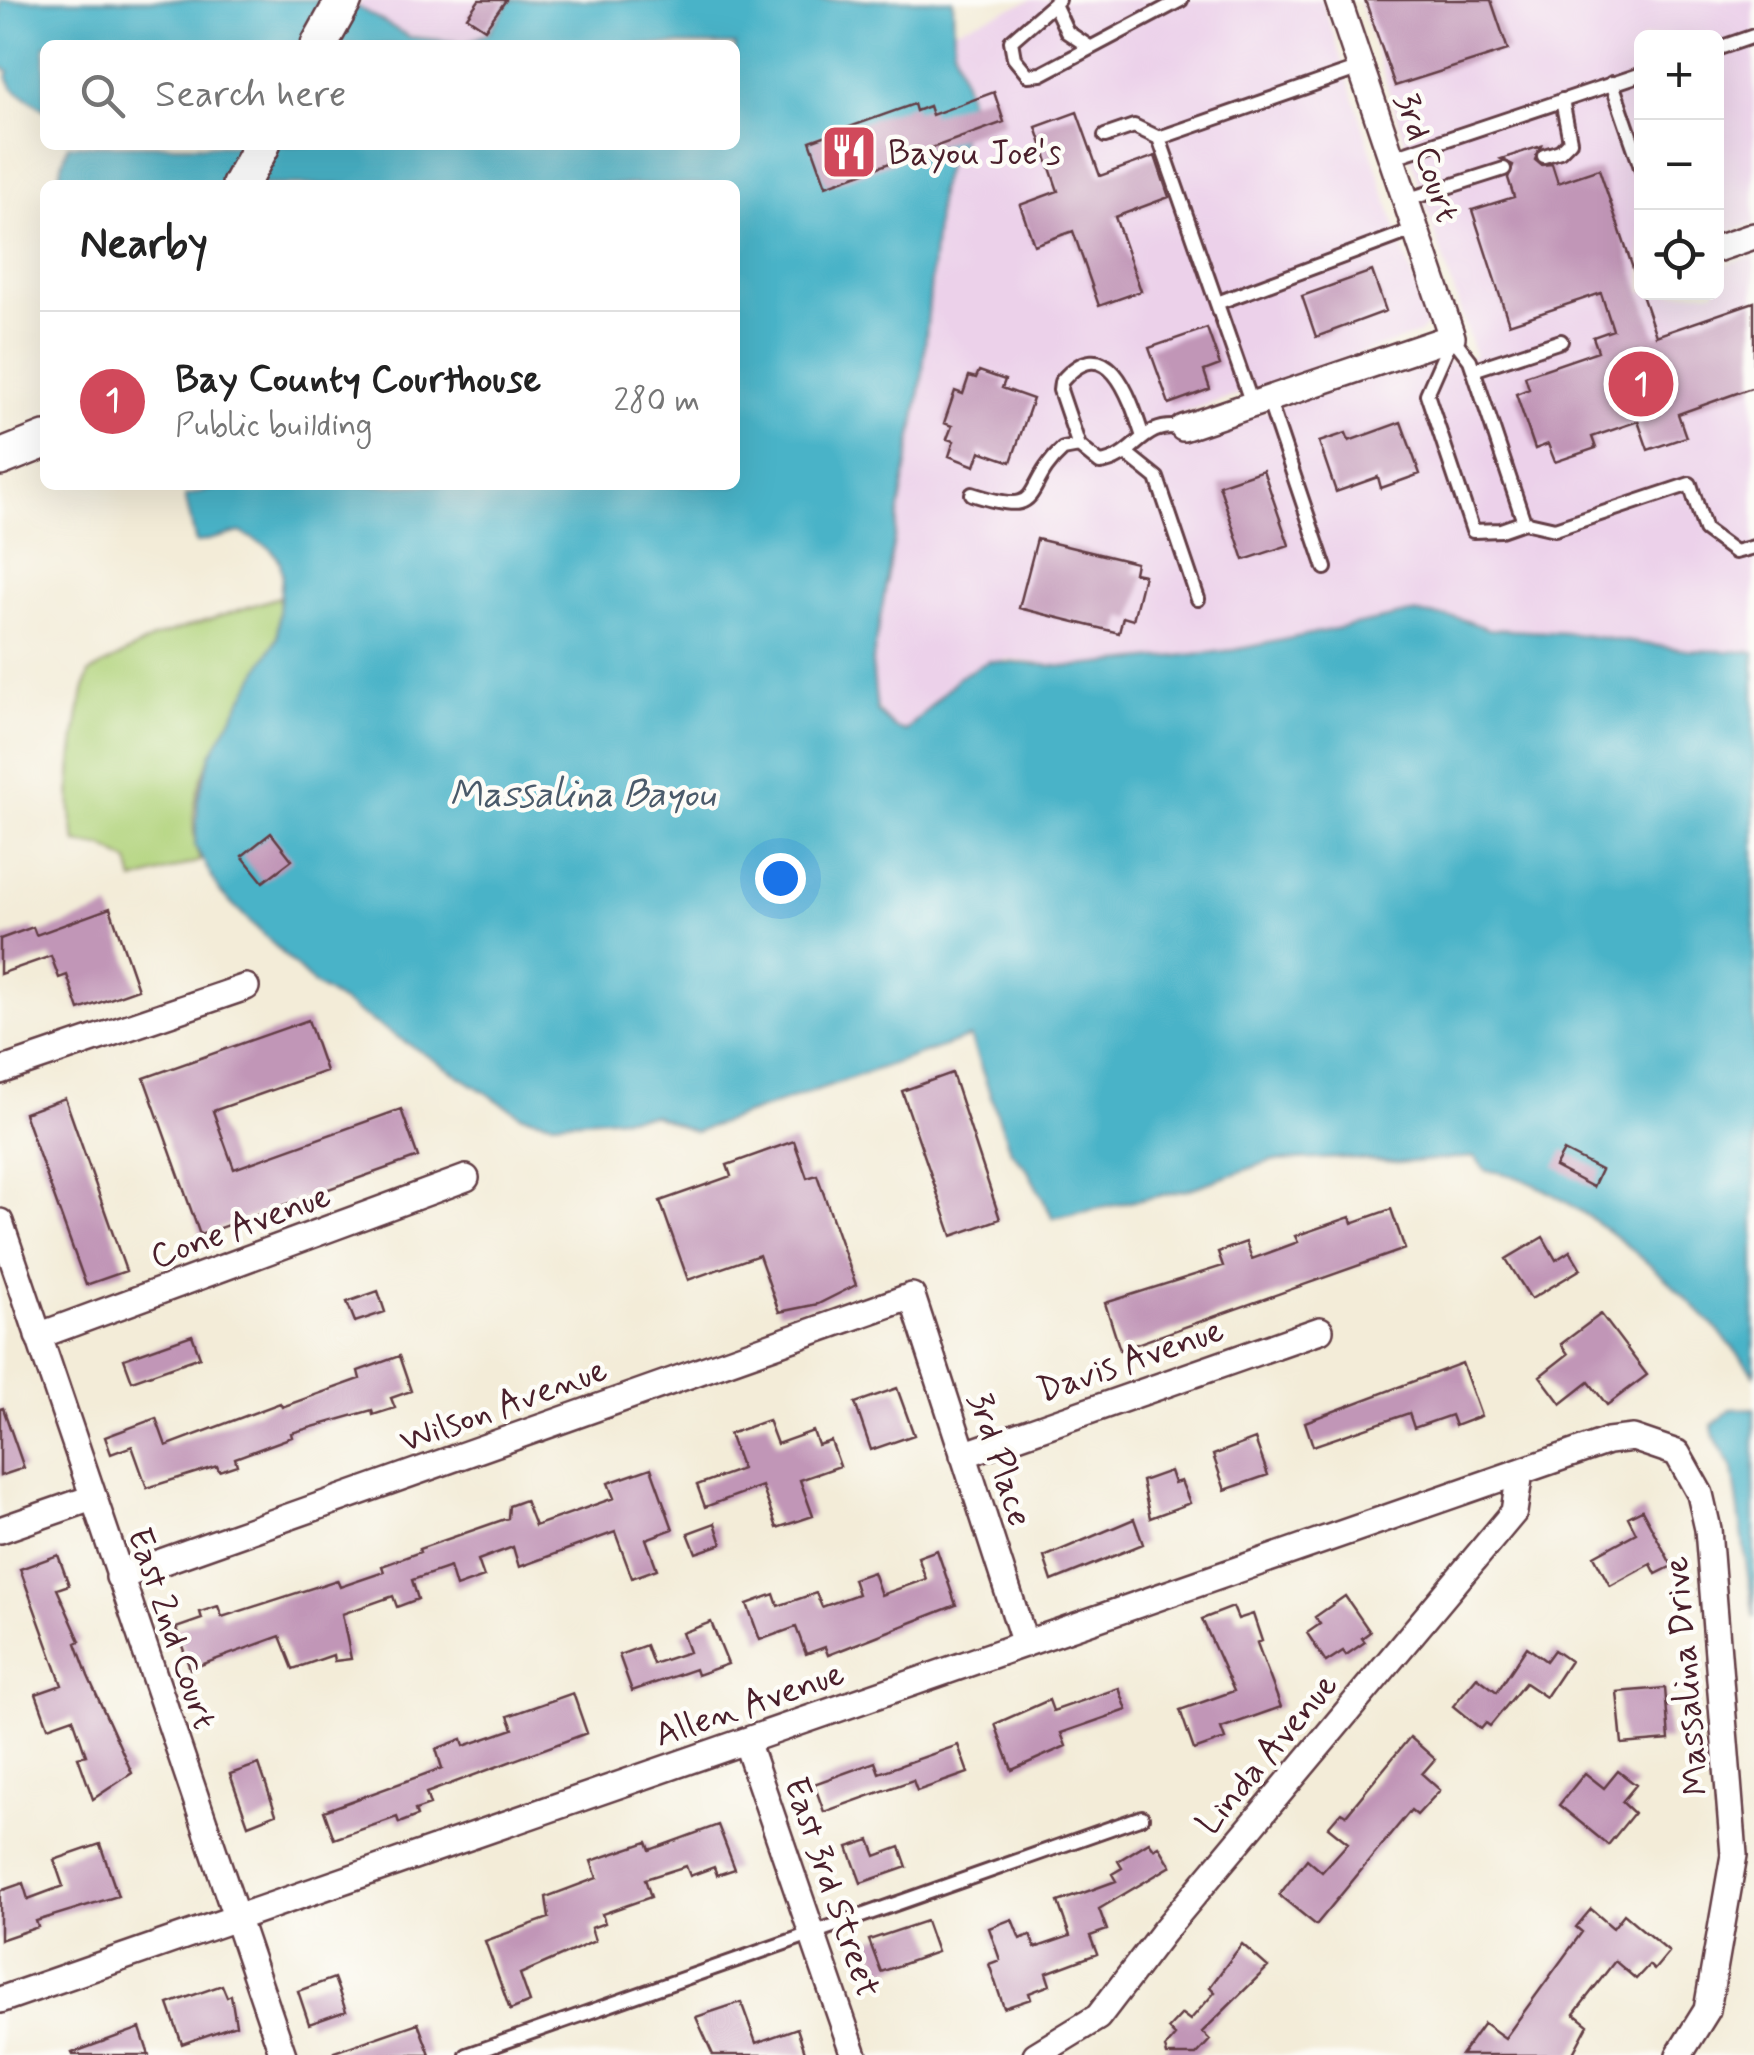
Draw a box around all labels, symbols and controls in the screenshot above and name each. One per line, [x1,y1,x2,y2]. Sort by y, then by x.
map controls [1634,30,1724,300]
button: + [1634,30,1724,120]
search box [40,40,740,150]
icon: search [75,68,130,123]
text: Search here [155,71,346,120]
street label: 3rd Court [1383,87,1470,229]
button: − [1634,120,1724,210]
restaurant icon: Bayou Joe's [819,122,879,182]
place label: Bayou Joe's [888,131,1061,177]
button: locate [1634,210,1724,300]
text: Nearby [80,218,208,273]
pin: 1 [1608,346,1674,422]
text: Bay County Courthouse [175,356,541,405]
text: 1 [105,380,120,422]
text: 280 m [613,380,700,422]
text: Public building [175,405,372,447]
water label: Massalina Bayou [449,771,717,820]
your location [755,853,806,904]
street label: Cone Avenue [144,1173,337,1281]
street label: Davis Avenue [1031,1308,1230,1414]
street label: Wilson Avenue [394,1347,614,1465]
street label: 3rd Place [956,1387,1042,1533]
street label: East 2nd Court [115,1522,227,1736]
street label: Massalina Drive [1654,1554,1720,1797]
street label: Allen Avenue [649,1651,851,1759]
street label: Linda Avenue [1186,1664,1349,1845]
street label: East 3rd Street [772,1771,890,2004]

